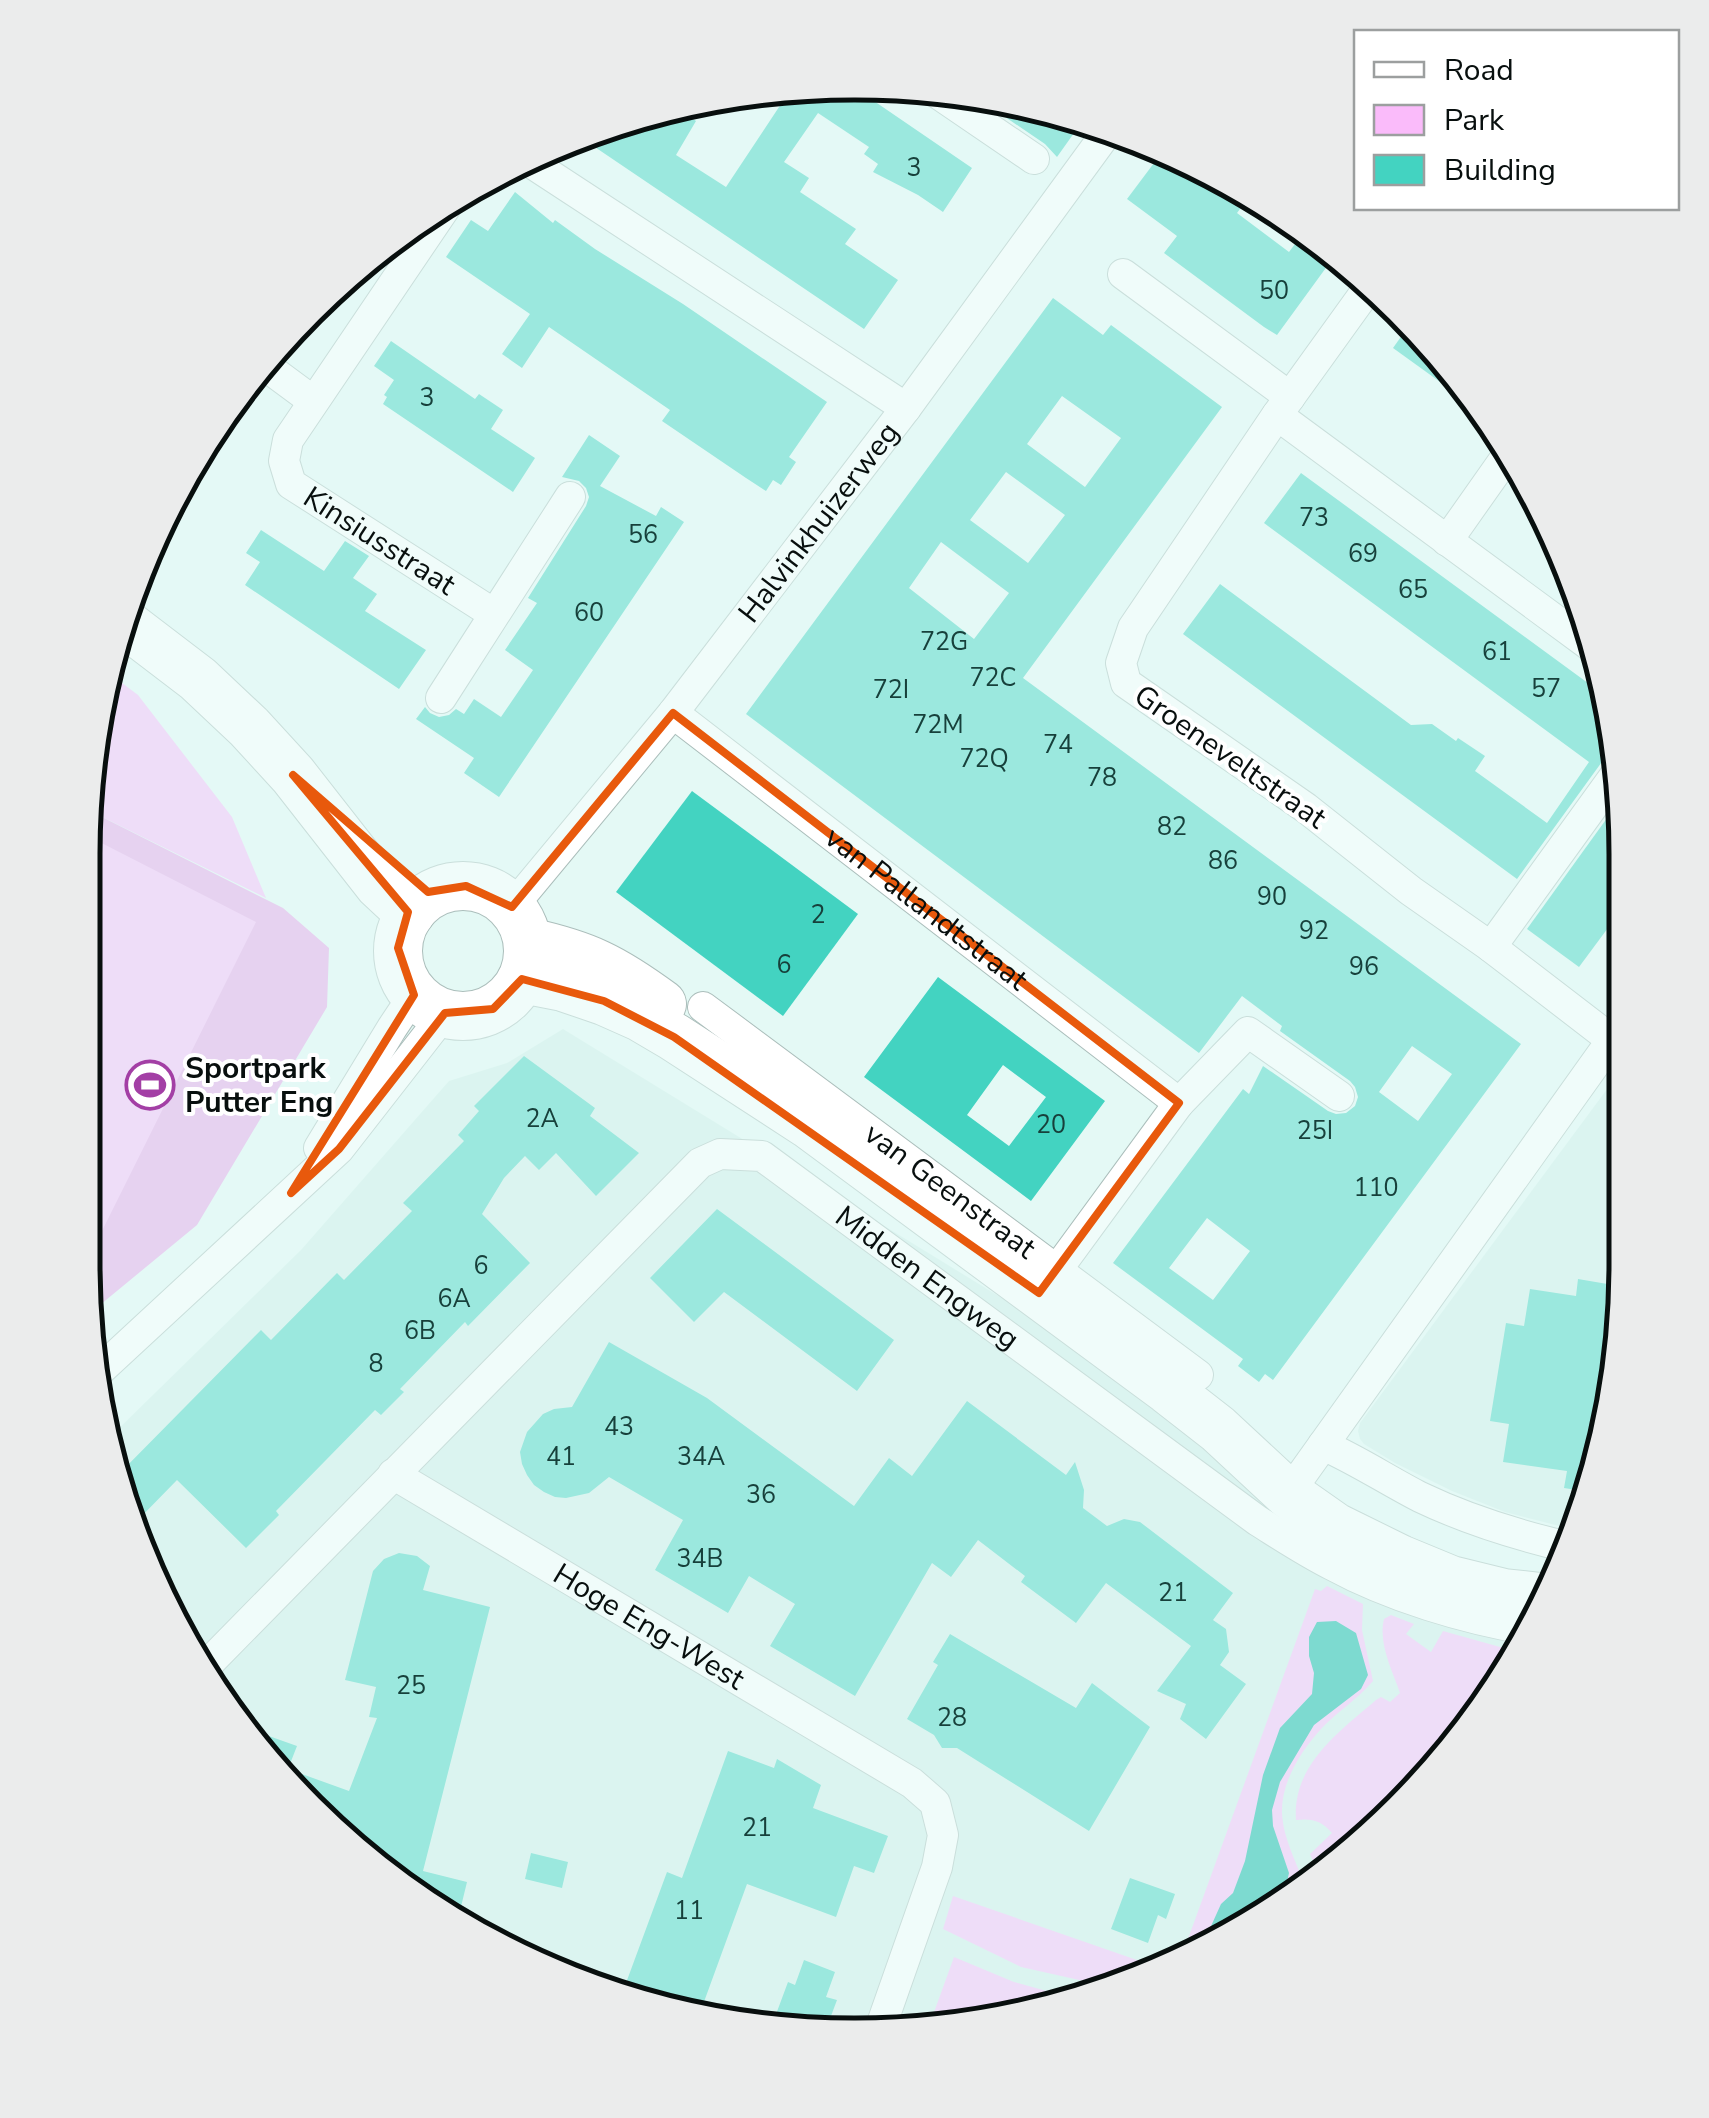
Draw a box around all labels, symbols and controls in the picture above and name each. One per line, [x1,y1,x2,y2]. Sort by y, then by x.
legend [1354,30,1679,210]
text: Road [1444,50,1514,91]
text: Park [1444,100,1505,141]
text: Building [1444,150,1556,191]
house number: 3 [906,151,922,185]
house number: 50 [1259,274,1289,308]
house number: 3 [419,381,435,415]
street label: Halvinkhuizerweg [729,414,908,631]
street label: Kinsiusstraat [296,477,464,605]
house number: 73 [1299,501,1329,535]
house number: 56 [628,518,658,552]
house number: 69 [1348,537,1378,571]
house number: 65 [1398,573,1428,607]
house number: 60 [574,596,604,630]
house number: 72G [920,625,968,659]
house number: 61 [1482,635,1512,669]
house number: 72C [970,661,1016,695]
house number: 57 [1531,672,1561,706]
house number: 72I [873,673,909,707]
street label: Groeneveltstraat [1126,675,1335,839]
house number: 72M [912,708,964,742]
house number: 74 [1043,728,1073,762]
house number: 72Q [959,742,1009,776]
house number: 78 [1087,761,1117,795]
house number: 82 [1157,810,1187,844]
street label: van Pallandtstraat [816,817,1037,1000]
house number: 86 [1208,844,1238,878]
house number: 90 [1257,880,1287,914]
house number: 2 [810,898,826,932]
house number: 92 [1299,914,1329,948]
house number: 6 [776,948,792,982]
house number: 96 [1349,950,1379,984]
place label: Sportpark Putter Eng [185,1048,333,1123]
sports icon: Sportpark Putter Eng [124,1059,176,1111]
house number: 2A [525,1102,559,1136]
house number: 20 [1036,1108,1066,1142]
street label: van Geenstraat [856,1113,1045,1268]
house number: 25I [1297,1114,1333,1148]
house number: 110 [1353,1171,1399,1205]
street label: Midden Engweg [827,1196,1028,1359]
house number: 6 [473,1249,489,1283]
house number: 6A [437,1282,471,1316]
house number: 6B [404,1314,436,1348]
house number: 8 [368,1347,384,1381]
house number: 43 [604,1410,634,1444]
house number: 41 [546,1440,576,1474]
house number: 34A [677,1440,725,1474]
house number: 36 [746,1478,776,1512]
house number: 34B [677,1542,723,1576]
street label: Hoge Eng-West [546,1554,753,1700]
house number: 21 [1158,1576,1188,1610]
house number: 25 [396,1669,426,1703]
house number: 28 [937,1701,967,1735]
house number: 21 [742,1811,772,1845]
house number: 11 [674,1894,704,1928]

